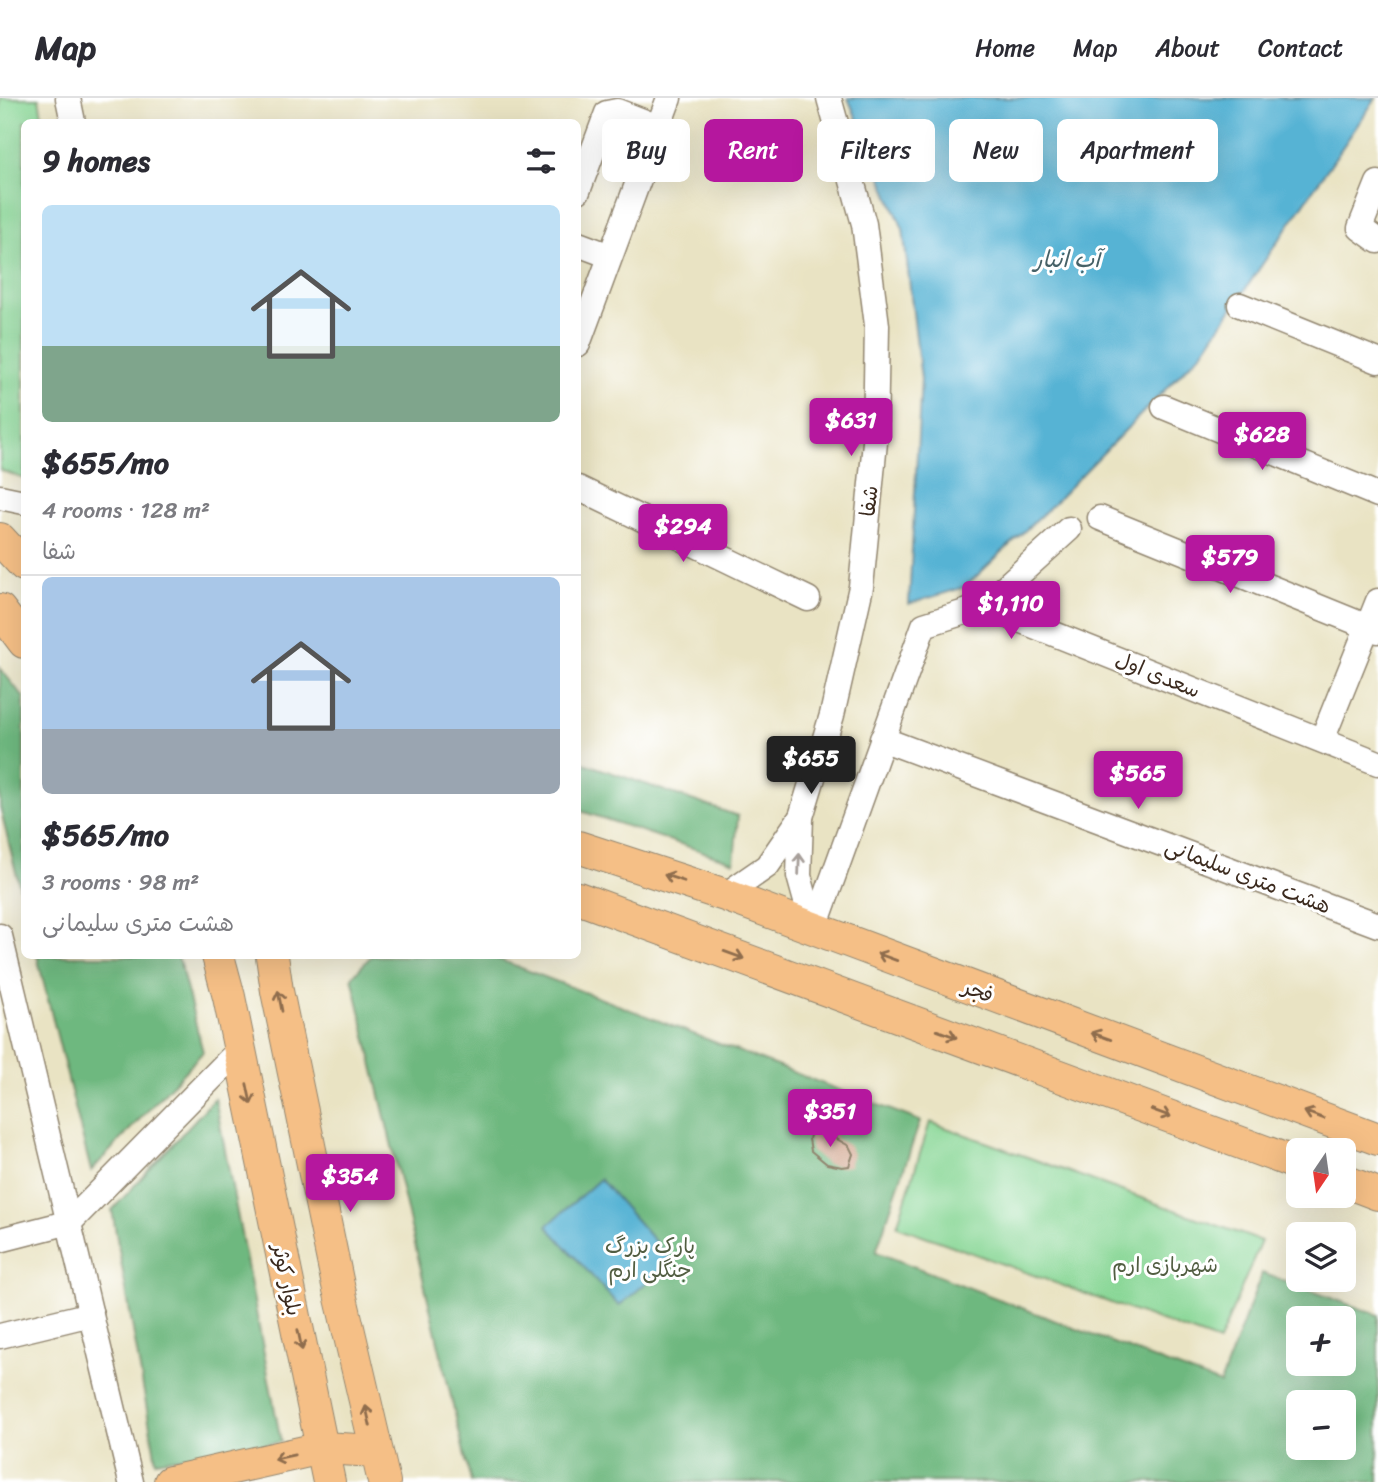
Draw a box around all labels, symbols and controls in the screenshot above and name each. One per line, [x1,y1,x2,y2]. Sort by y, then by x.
text: Map [35,19,96,77]
text: Home [975,27,1035,69]
text: Map [1073,27,1117,69]
text: About [1155,27,1220,69]
text: Contact [1258,27,1343,69]
chip: Buy [602,119,690,182]
chip: Rent [704,119,803,182]
chip: Filters [817,119,935,182]
chip: New [949,119,1043,182]
chip: Apartment [1057,119,1218,182]
text: 9 homes [42,134,150,188]
icon: filters [522,142,560,180]
water label: آب انبار [1031,239,1106,280]
icon: home [238,251,364,377]
pin: $631 [810,398,892,458]
text: $631 [825,400,877,441]
pin: $628 [1221,412,1303,472]
text: $628 [1234,414,1290,455]
text: $655/mo [42,436,169,490]
street label: شفا [848,484,890,518]
text: 4 rooms · 128 m² [42,490,210,531]
pin: $294 [642,504,724,564]
text: $294 [654,506,712,547]
text: شفا [42,531,76,572]
pin: $579 [1189,536,1271,595]
text: $579 [1202,537,1258,578]
pin: $1,110 [954,582,1068,641]
text: $1,110 [978,583,1044,624]
icon: home [238,623,364,749]
street label: سعدی اول [1110,641,1206,709]
pin: $655 [770,736,852,796]
text: $655 [783,738,839,779]
pin: $565 [1097,752,1179,811]
text: $565 [1110,753,1166,794]
text: $565/mo [42,808,169,862]
street label: هشت متری سلیمانی [1159,827,1337,925]
one-way arrow [793,852,806,875]
text: 3 rooms · 98 m² [42,862,199,903]
one-way arrow [663,871,685,884]
text: هشت متری سلیمانی [42,903,234,944]
one-way arrow [722,950,744,962]
one-way arrow [877,950,899,962]
street label: فجر [955,967,999,1014]
one-way arrow [272,990,286,1013]
one-way arrow [936,1029,958,1041]
one-way arrow [1090,1029,1112,1042]
one-way arrow [242,1082,256,1105]
pin: $351 [789,1090,871,1149]
text: $351 [804,1091,856,1132]
one-way arrow [1149,1108,1171,1120]
one-way arrow [1304,1108,1326,1121]
north arrow [1286,1138,1356,1208]
map controls [1286,1138,1356,1460]
pin: $354 [309,1154,391,1214]
text: $354 [322,1156,378,1197]
button: layers [1286,1222,1356,1292]
park label: پارک بزرگ جنگلی ارم [605,1227,695,1289]
street label: بلوار کوثر [260,1238,313,1320]
park label: شهربازی ارم [1112,1246,1218,1284]
button: + [1286,1306,1356,1376]
one-way arrow [293,1328,307,1351]
button: − [1286,1390,1356,1460]
one-way arrow [361,1405,374,1427]
one-way arrow [273,1450,296,1464]

